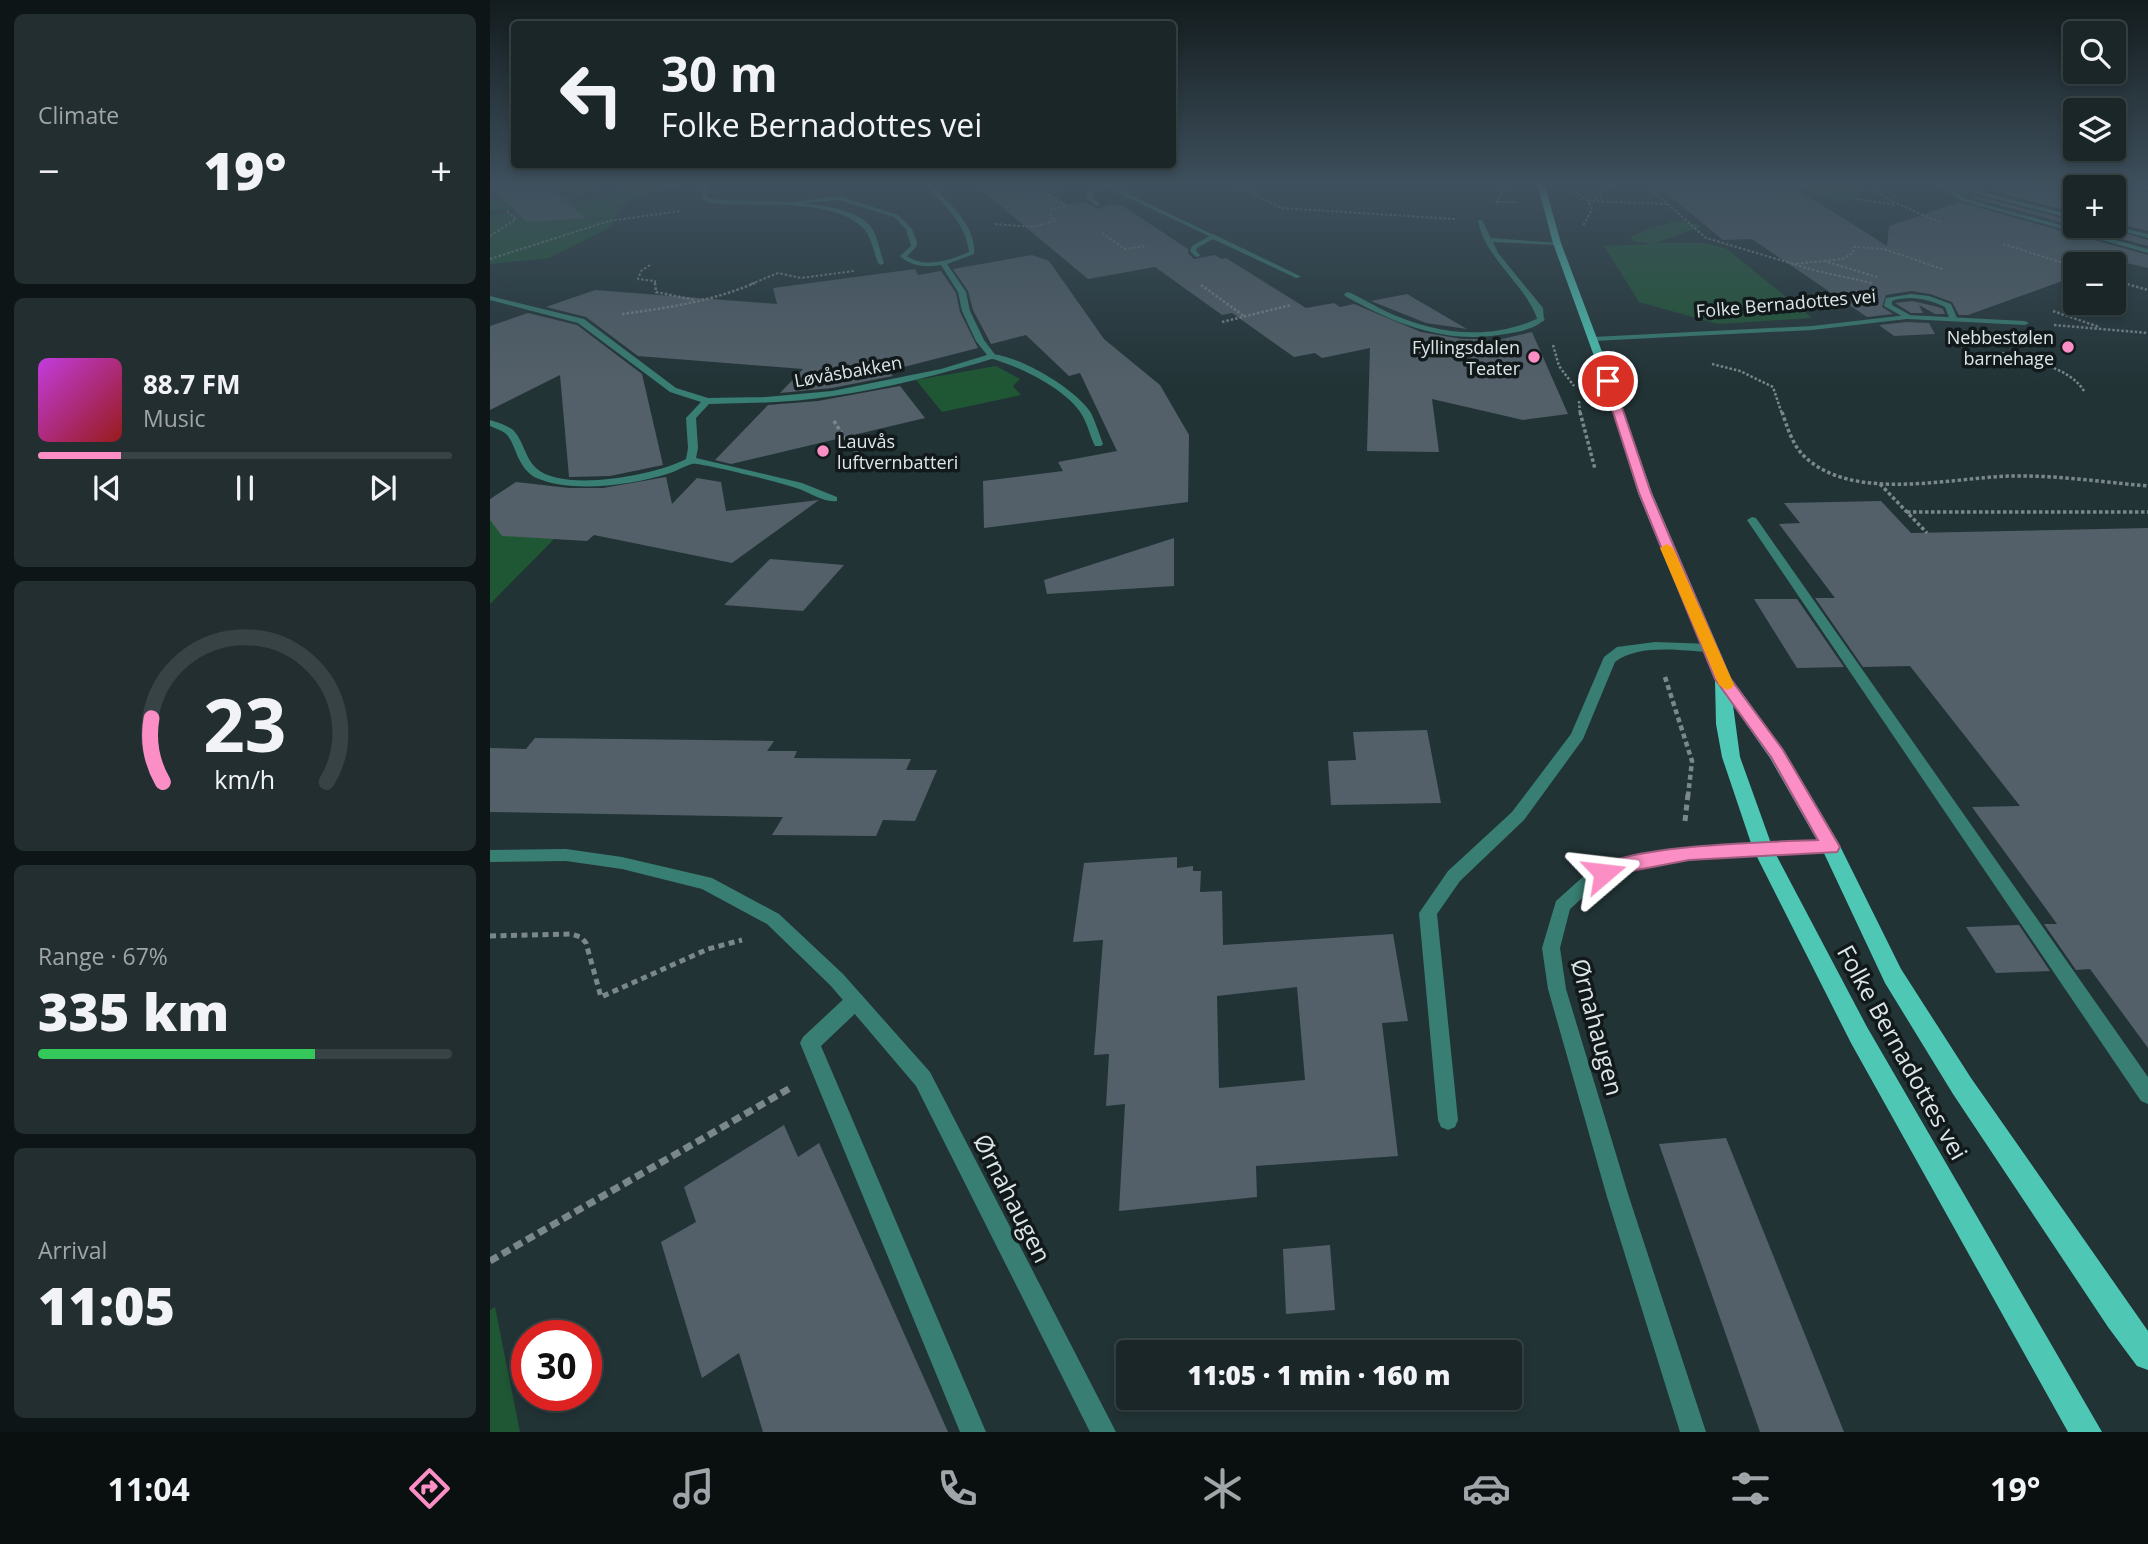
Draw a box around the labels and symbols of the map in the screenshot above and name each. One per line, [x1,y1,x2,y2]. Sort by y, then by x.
street label: Folke Bernadottes vei [1695,283,1877,323]
place label: Nebbestølen barnehage [1947,325,2054,370]
place label: Fyllingsdalen Teater [1412,335,1521,380]
marker: Nebbestølen barnehage [2060,339,2076,355]
marker: Fyllingsdalen Teater [1526,349,1542,365]
street label: Løvåsbakken [792,350,904,392]
pin [1578,351,1638,411]
place label: Lauvås luftvernbatteri [837,429,958,474]
marker: Lauvås luftvernbatteri [815,443,831,459]
position arrow [1567,836,1641,910]
street label: Folke Bernadottes vei [1830,939,1976,1165]
street label: Ørnahaugen [1564,955,1632,1099]
street label: Ørnahaugen [966,1128,1060,1268]
speed limit sign: 30 [511,1320,602,1411]

